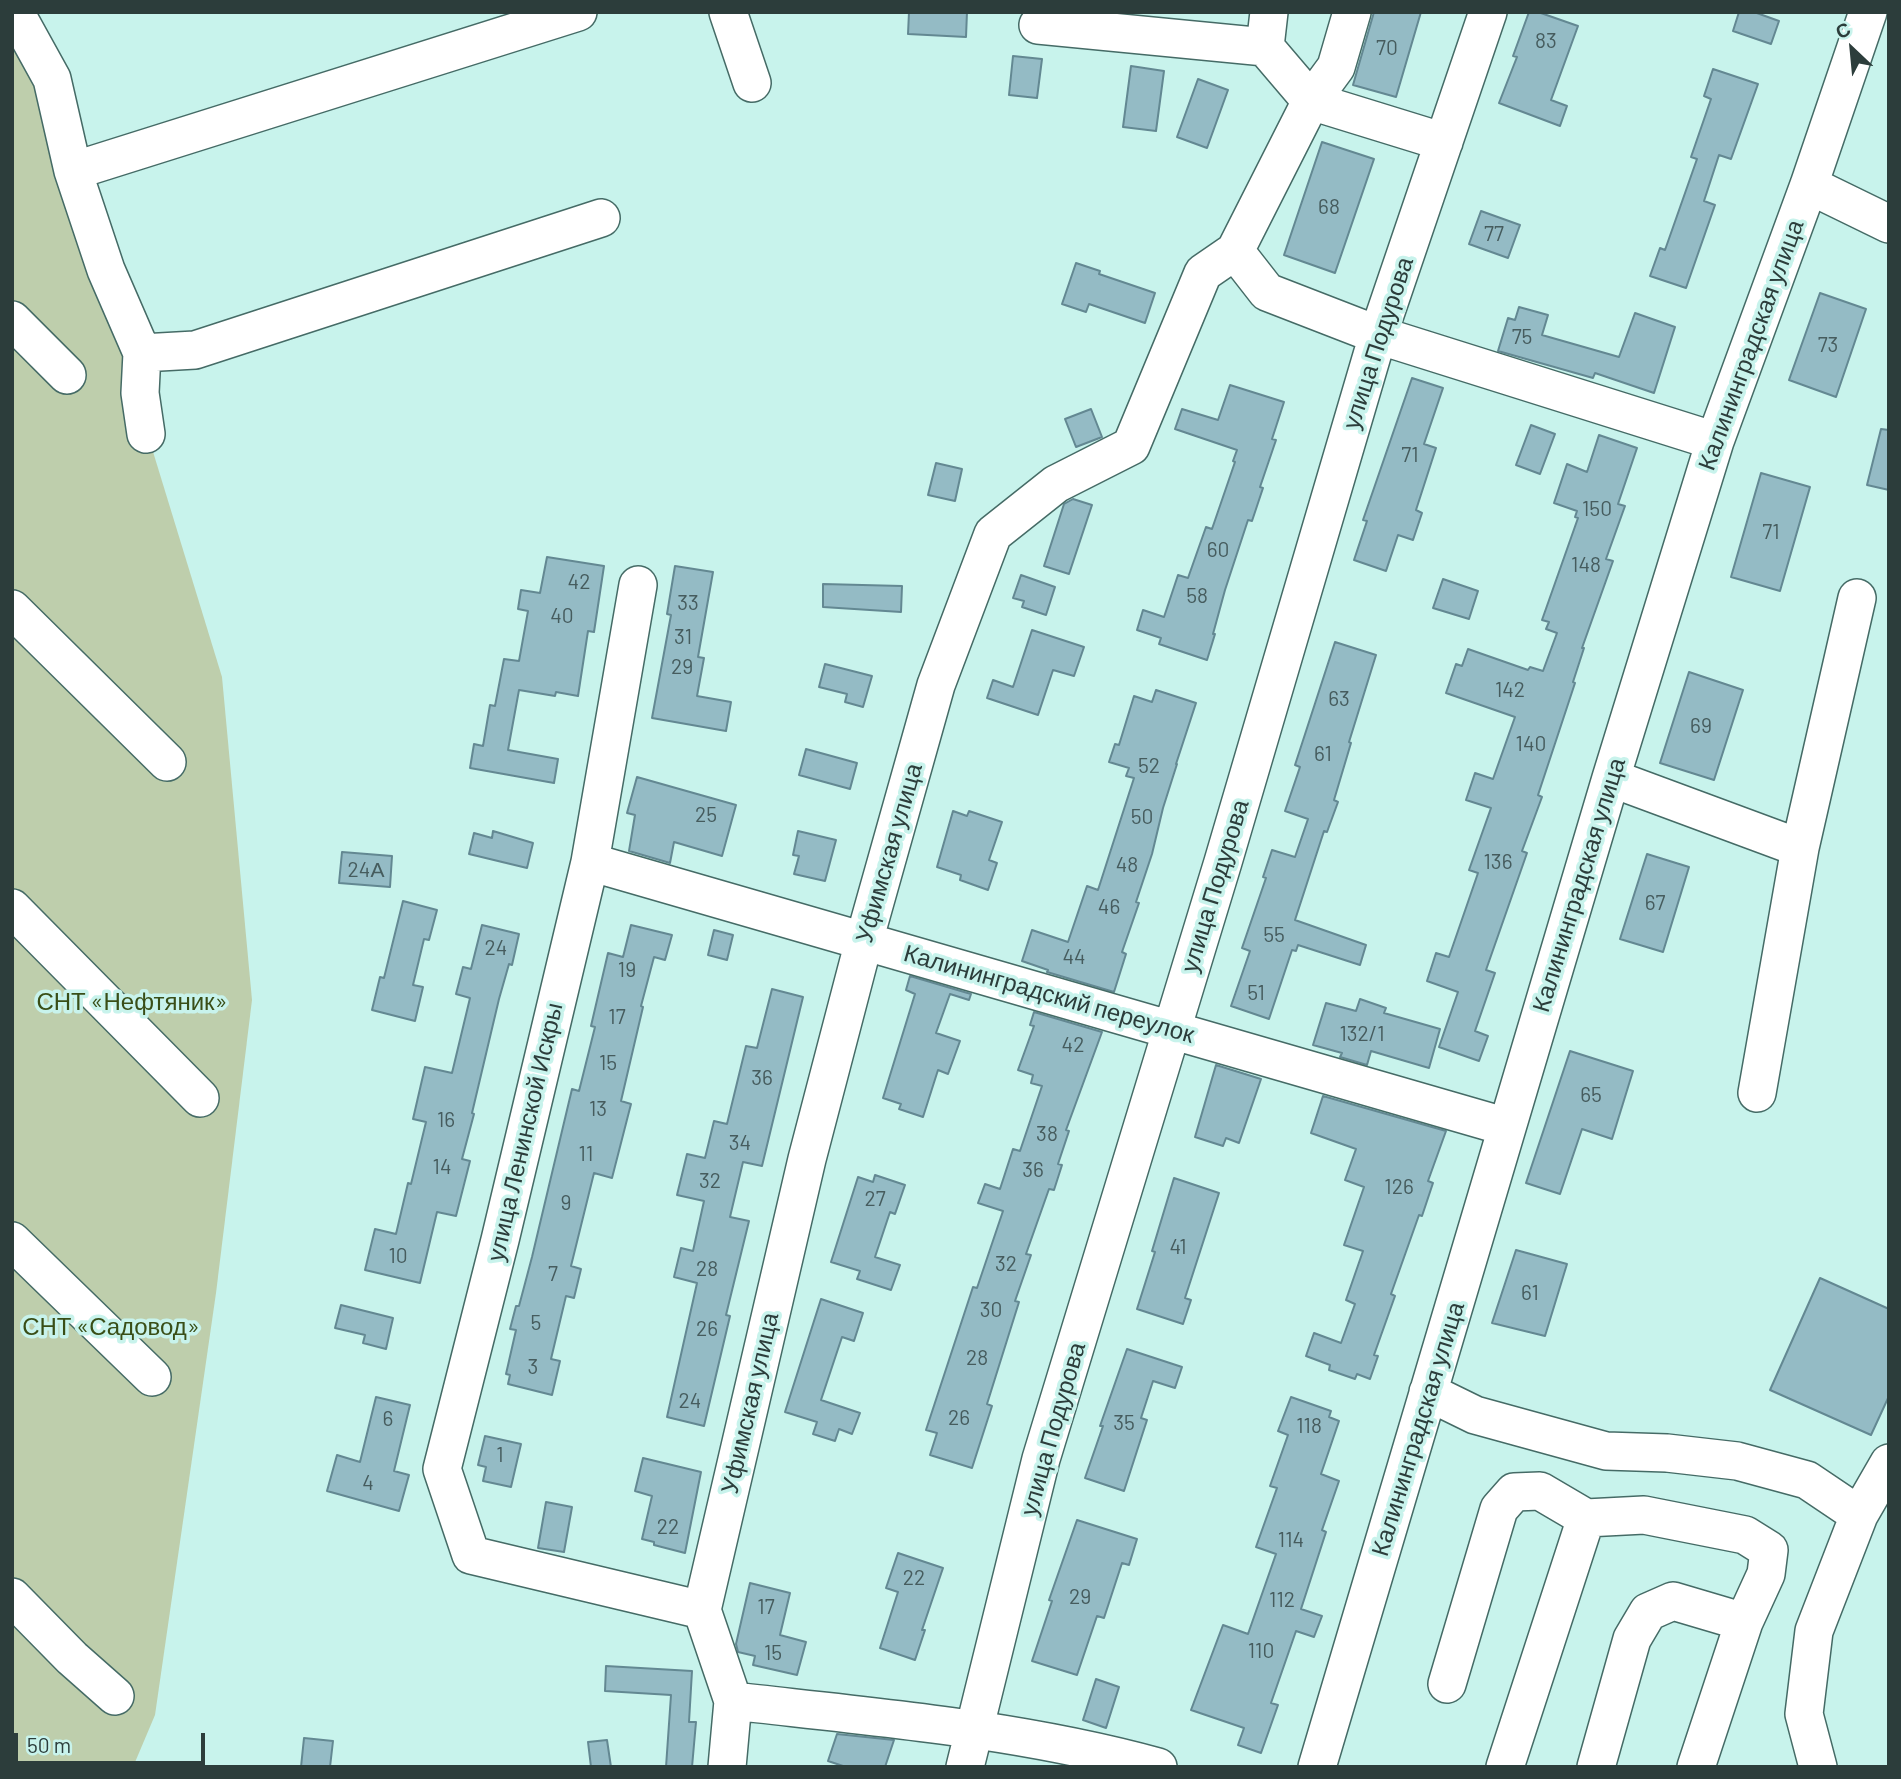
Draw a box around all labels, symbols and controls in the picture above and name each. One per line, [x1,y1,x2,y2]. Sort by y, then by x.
north arrow [1817,14,1887,84]
text: С [1831,16,1854,43]
house number: 83 [1535,28,1557,54]
house number: 70 [1376,35,1398,61]
house number: 68 [1318,194,1340,220]
street label: Калининградская улица [1692,216,1810,474]
house number: 77 [1484,221,1504,247]
street label: улица Подурова [1337,253,1419,433]
house number: 75 [1512,324,1532,350]
house number: 73 [1818,332,1838,358]
house number: 71 [1401,442,1419,468]
house number: 150 [1582,496,1612,522]
house number: 71 [1762,519,1780,545]
house number: 60 [1207,537,1229,563]
house number: 148 [1571,552,1601,578]
house number: 42 [568,569,590,595]
house number: 58 [1186,583,1208,609]
house number: 33 [677,590,699,616]
house number: 40 [550,603,574,629]
house number: 31 [674,624,692,650]
house number: 29 [671,654,693,680]
house number: 142 [1495,677,1525,703]
house number: 63 [1328,686,1350,712]
house number: 69 [1690,713,1712,739]
house number: 140 [1516,731,1546,757]
house number: 61 [1314,741,1332,767]
house number: 52 [1138,753,1160,779]
street label: Калининградская улица [1527,754,1631,1016]
street label: Уфимская улица [850,760,928,946]
street label: улица Подурова [1175,796,1255,976]
house number: 25 [695,802,717,828]
house number: 50 [1131,804,1153,830]
house number: 136 [1484,849,1512,875]
house number: 48 [1116,852,1138,878]
house number: 24А [348,857,384,883]
house number: 67 [1645,890,1665,916]
house number: 46 [1098,894,1120,920]
house number: 55 [1263,922,1285,948]
house number: 24 [485,935,507,961]
street label: Калининградский переулок [901,939,1197,1049]
house number: 44 [1062,944,1086,970]
house number: 19 [618,957,636,983]
house number: 51 [1247,980,1265,1006]
park label: СНТ «Нефтяник» [36,988,228,1016]
street label: улица Ленинской Искры [481,1000,569,1264]
house number: 17 [608,1004,626,1030]
house number: 132/1 [1339,1021,1385,1047]
house number: 42 [1062,1032,1084,1058]
house number: 15 [599,1050,617,1076]
house number: 36 [751,1065,773,1091]
house number: 65 [1580,1082,1602,1108]
house number: 13 [589,1096,607,1122]
house number: 16 [437,1107,455,1133]
house number: 38 [1036,1121,1058,1147]
house number: 34 [729,1130,751,1156]
house number: 11 [579,1141,593,1167]
house number: 14 [433,1154,451,1180]
house number: 36 [1022,1157,1044,1183]
house number: 32 [699,1168,721,1194]
house number: 126 [1384,1174,1414,1200]
house number: 27 [864,1186,886,1212]
house number: 9 [561,1190,571,1216]
house number: 41 [1170,1234,1186,1260]
house number: 10 [388,1243,408,1269]
house number: 32 [995,1251,1017,1277]
house number: 28 [696,1256,718,1282]
house number: 7 [548,1261,558,1287]
house number: 61 [1521,1280,1539,1306]
house number: 30 [980,1297,1002,1323]
street label: Калининградская улица [1366,1298,1470,1560]
house number: 5 [531,1310,541,1336]
street label: Уфимская улица [715,1310,785,1496]
park label: СНТ «Садовод» [22,1313,200,1341]
house number: 26 [696,1316,718,1342]
street label: улица Подурова [1014,1339,1092,1519]
house number: 28 [966,1345,988,1371]
house number: 3 [528,1354,538,1380]
house number: 24 [679,1388,701,1414]
house number: 26 [948,1405,970,1431]
house number: 6 [383,1406,393,1432]
house number: 35 [1113,1410,1135,1436]
house number: 118 [1296,1413,1322,1439]
house number: 1 [496,1442,504,1468]
house number: 4 [362,1470,374,1496]
house number: 22 [657,1514,679,1540]
house number: 114 [1278,1527,1304,1553]
house number: 22 [903,1565,925,1591]
house number: 29 [1069,1584,1091,1610]
house number: 112 [1269,1587,1295,1613]
house number: 17 [757,1594,775,1620]
house number: 110 [1248,1638,1274,1664]
house number: 15 [764,1640,782,1666]
scale bar [18,1720,208,1764]
text: 50 m [27,1732,71,1757]

